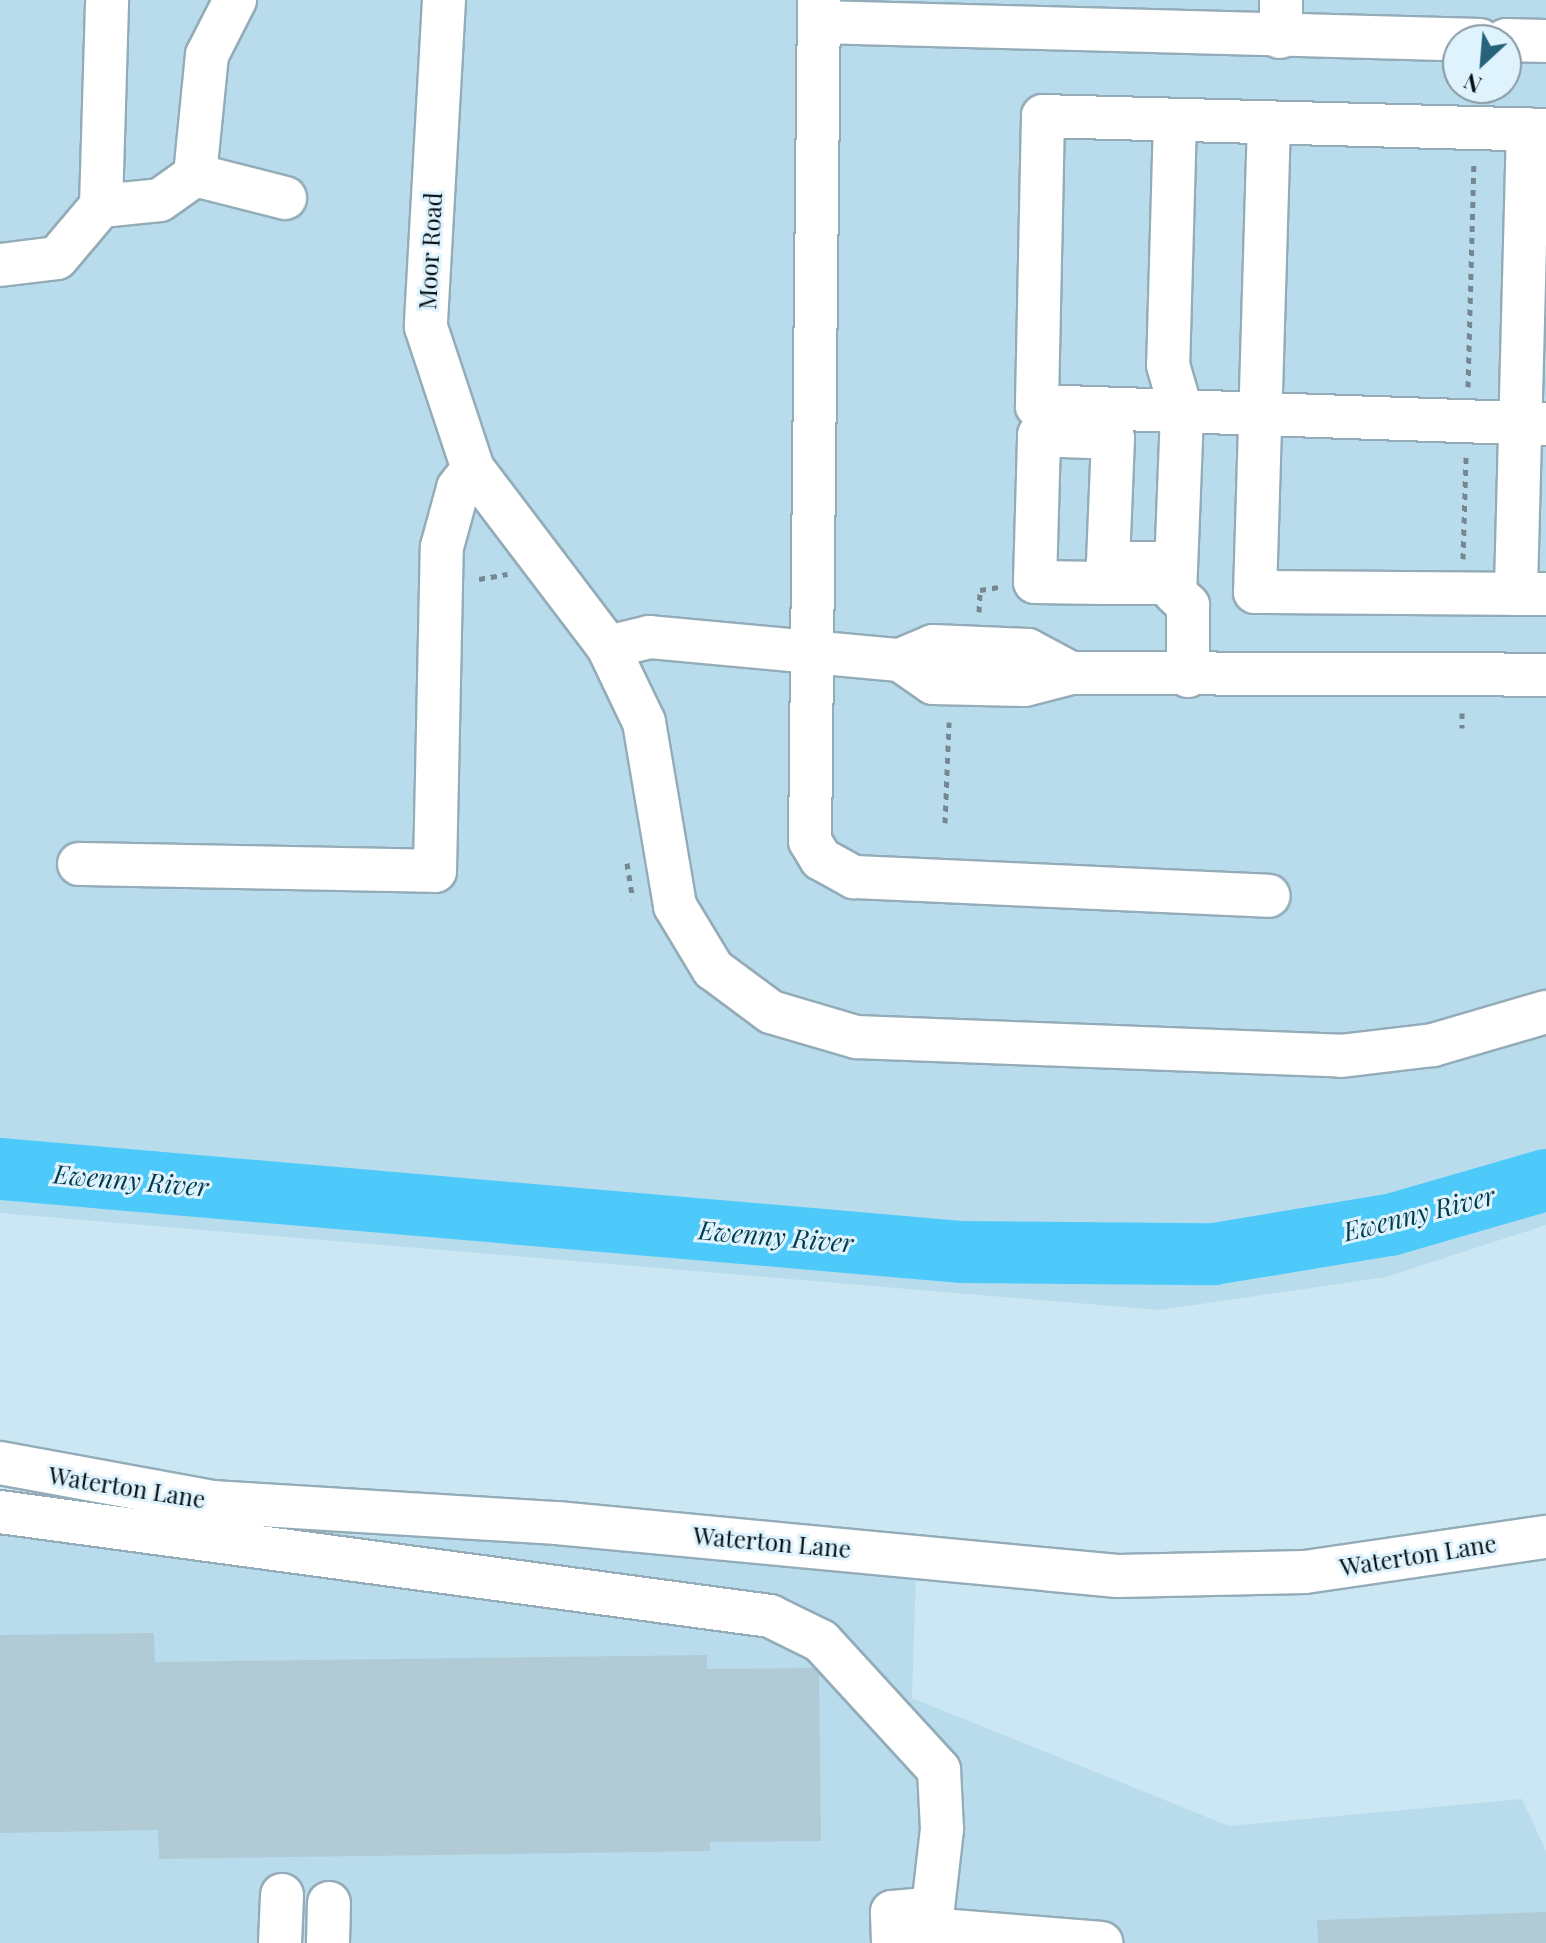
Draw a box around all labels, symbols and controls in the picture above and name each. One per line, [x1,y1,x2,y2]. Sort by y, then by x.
north arrow [1442,24,1522,104]
text: N [1459,67,1486,101]
street label: Moor Road [413,191,447,311]
water label: Ewenny River [52,1158,210,1202]
water label: Ewenny River [1340,1179,1498,1247]
water label: Ewenny River [697,1214,855,1258]
street label: Waterton Lane [47,1460,207,1514]
street label: Waterton Lane [692,1521,852,1563]
street label: Waterton Lane [1338,1528,1498,1582]

